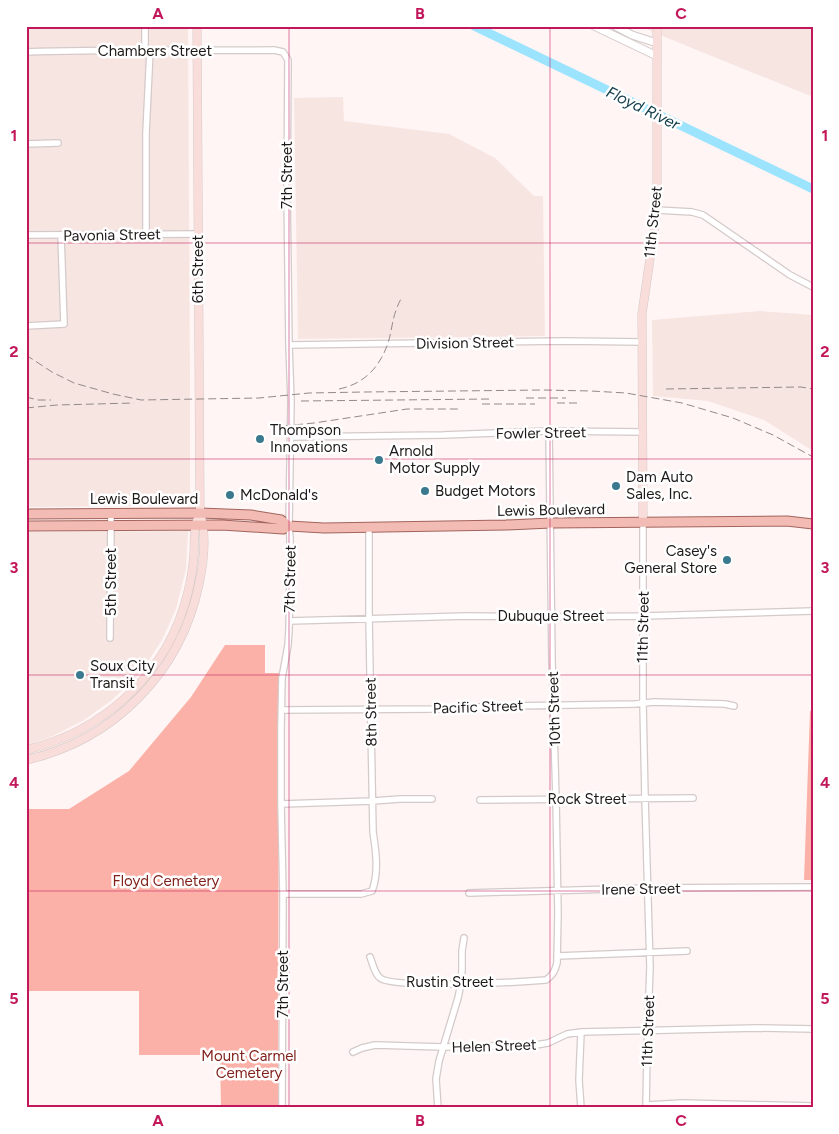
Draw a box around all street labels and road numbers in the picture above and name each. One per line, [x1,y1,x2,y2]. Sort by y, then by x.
street label: Chambers Street [98,42,212,60]
street label: 7th Street [278,141,296,209]
street label: 11th Street [640,185,666,259]
street label: Pavonia Street [63,225,161,245]
street label: 6th Street [189,235,207,303]
street label: Division Street [416,333,515,353]
street label: Fowler Street [496,423,587,443]
street label: Lewis Boulevard [90,490,198,508]
street label: Lewis Boulevard [497,500,605,520]
street label: 7th Street [280,545,300,613]
street label: 5th Street [102,547,120,616]
street label: 11th Street [633,590,653,663]
street label: Dubuque Street [498,607,605,625]
street label: 10th Street [544,671,564,747]
street label: 8th Street [361,677,381,747]
street label: Pacific Street [432,696,524,718]
street label: Rock Street [547,790,627,808]
street label: Irene Street [601,879,681,899]
street label: 7th Street [274,950,292,1018]
street label: Rustin Street [406,973,494,991]
street label: 11th Street [638,994,658,1067]
street label: Helen Street [451,1036,537,1056]

